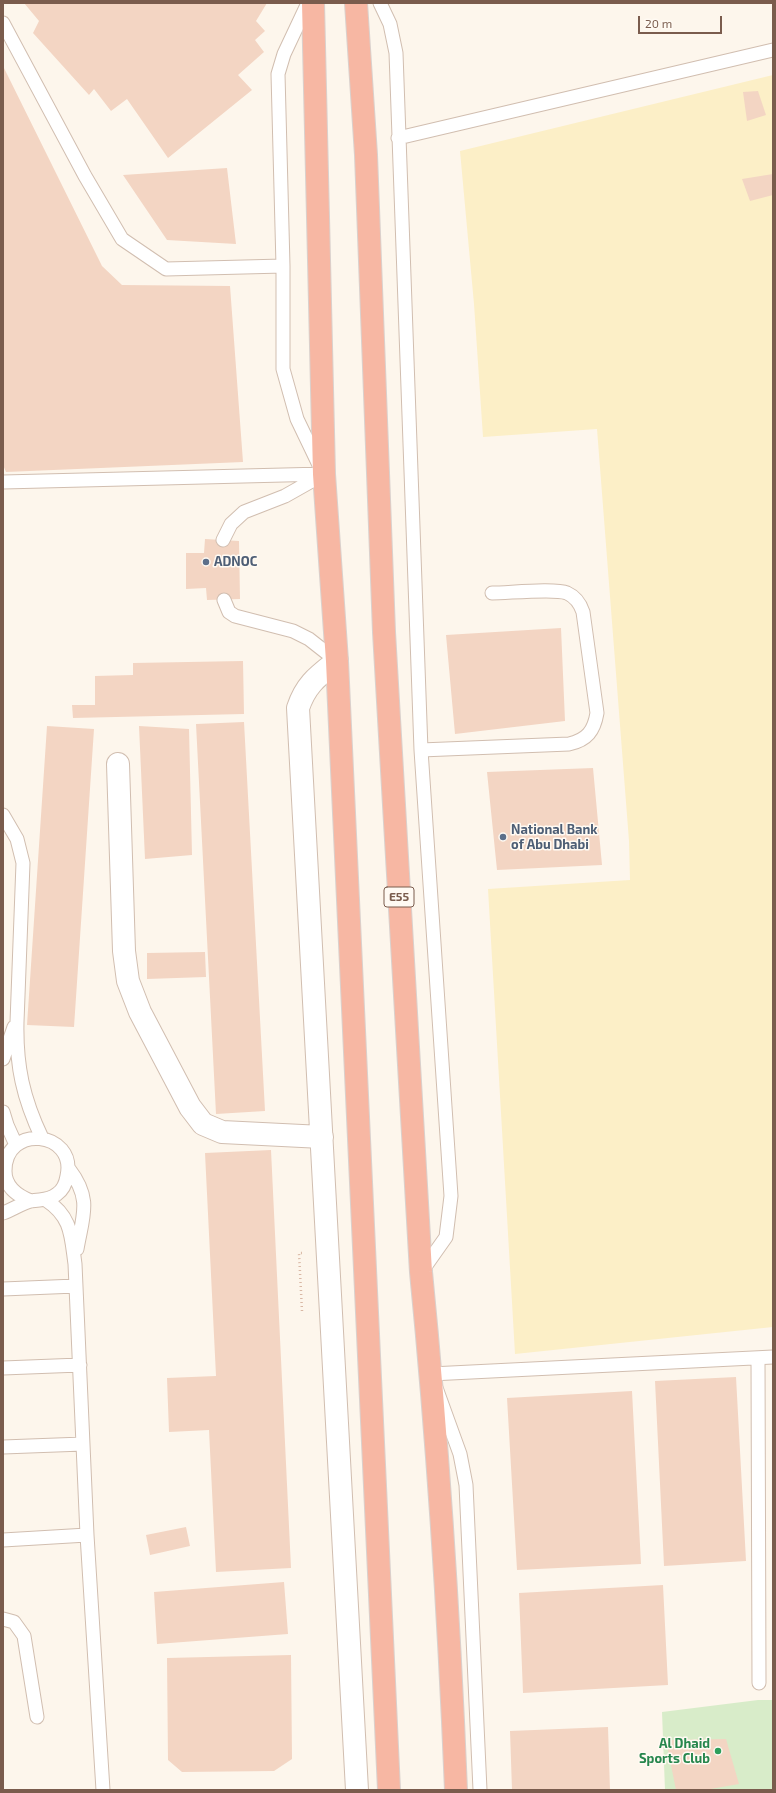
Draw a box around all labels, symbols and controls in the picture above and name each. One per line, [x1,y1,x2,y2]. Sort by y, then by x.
scale bar [640,8,724,34]
text: 20 m [645,16,672,30]
place label: ADNOC [214,554,257,570]
marker: ADNOC [201,557,211,567]
place label: National Bank of Abu Dhabi [511,822,597,853]
marker: National Bank of Abu Dhabi [498,832,508,842]
road number: E55 [384,887,414,907]
place label: Al Dhaid Sports Club [639,1736,710,1767]
marker: Al Dhaid Sports Club [713,1746,723,1756]

